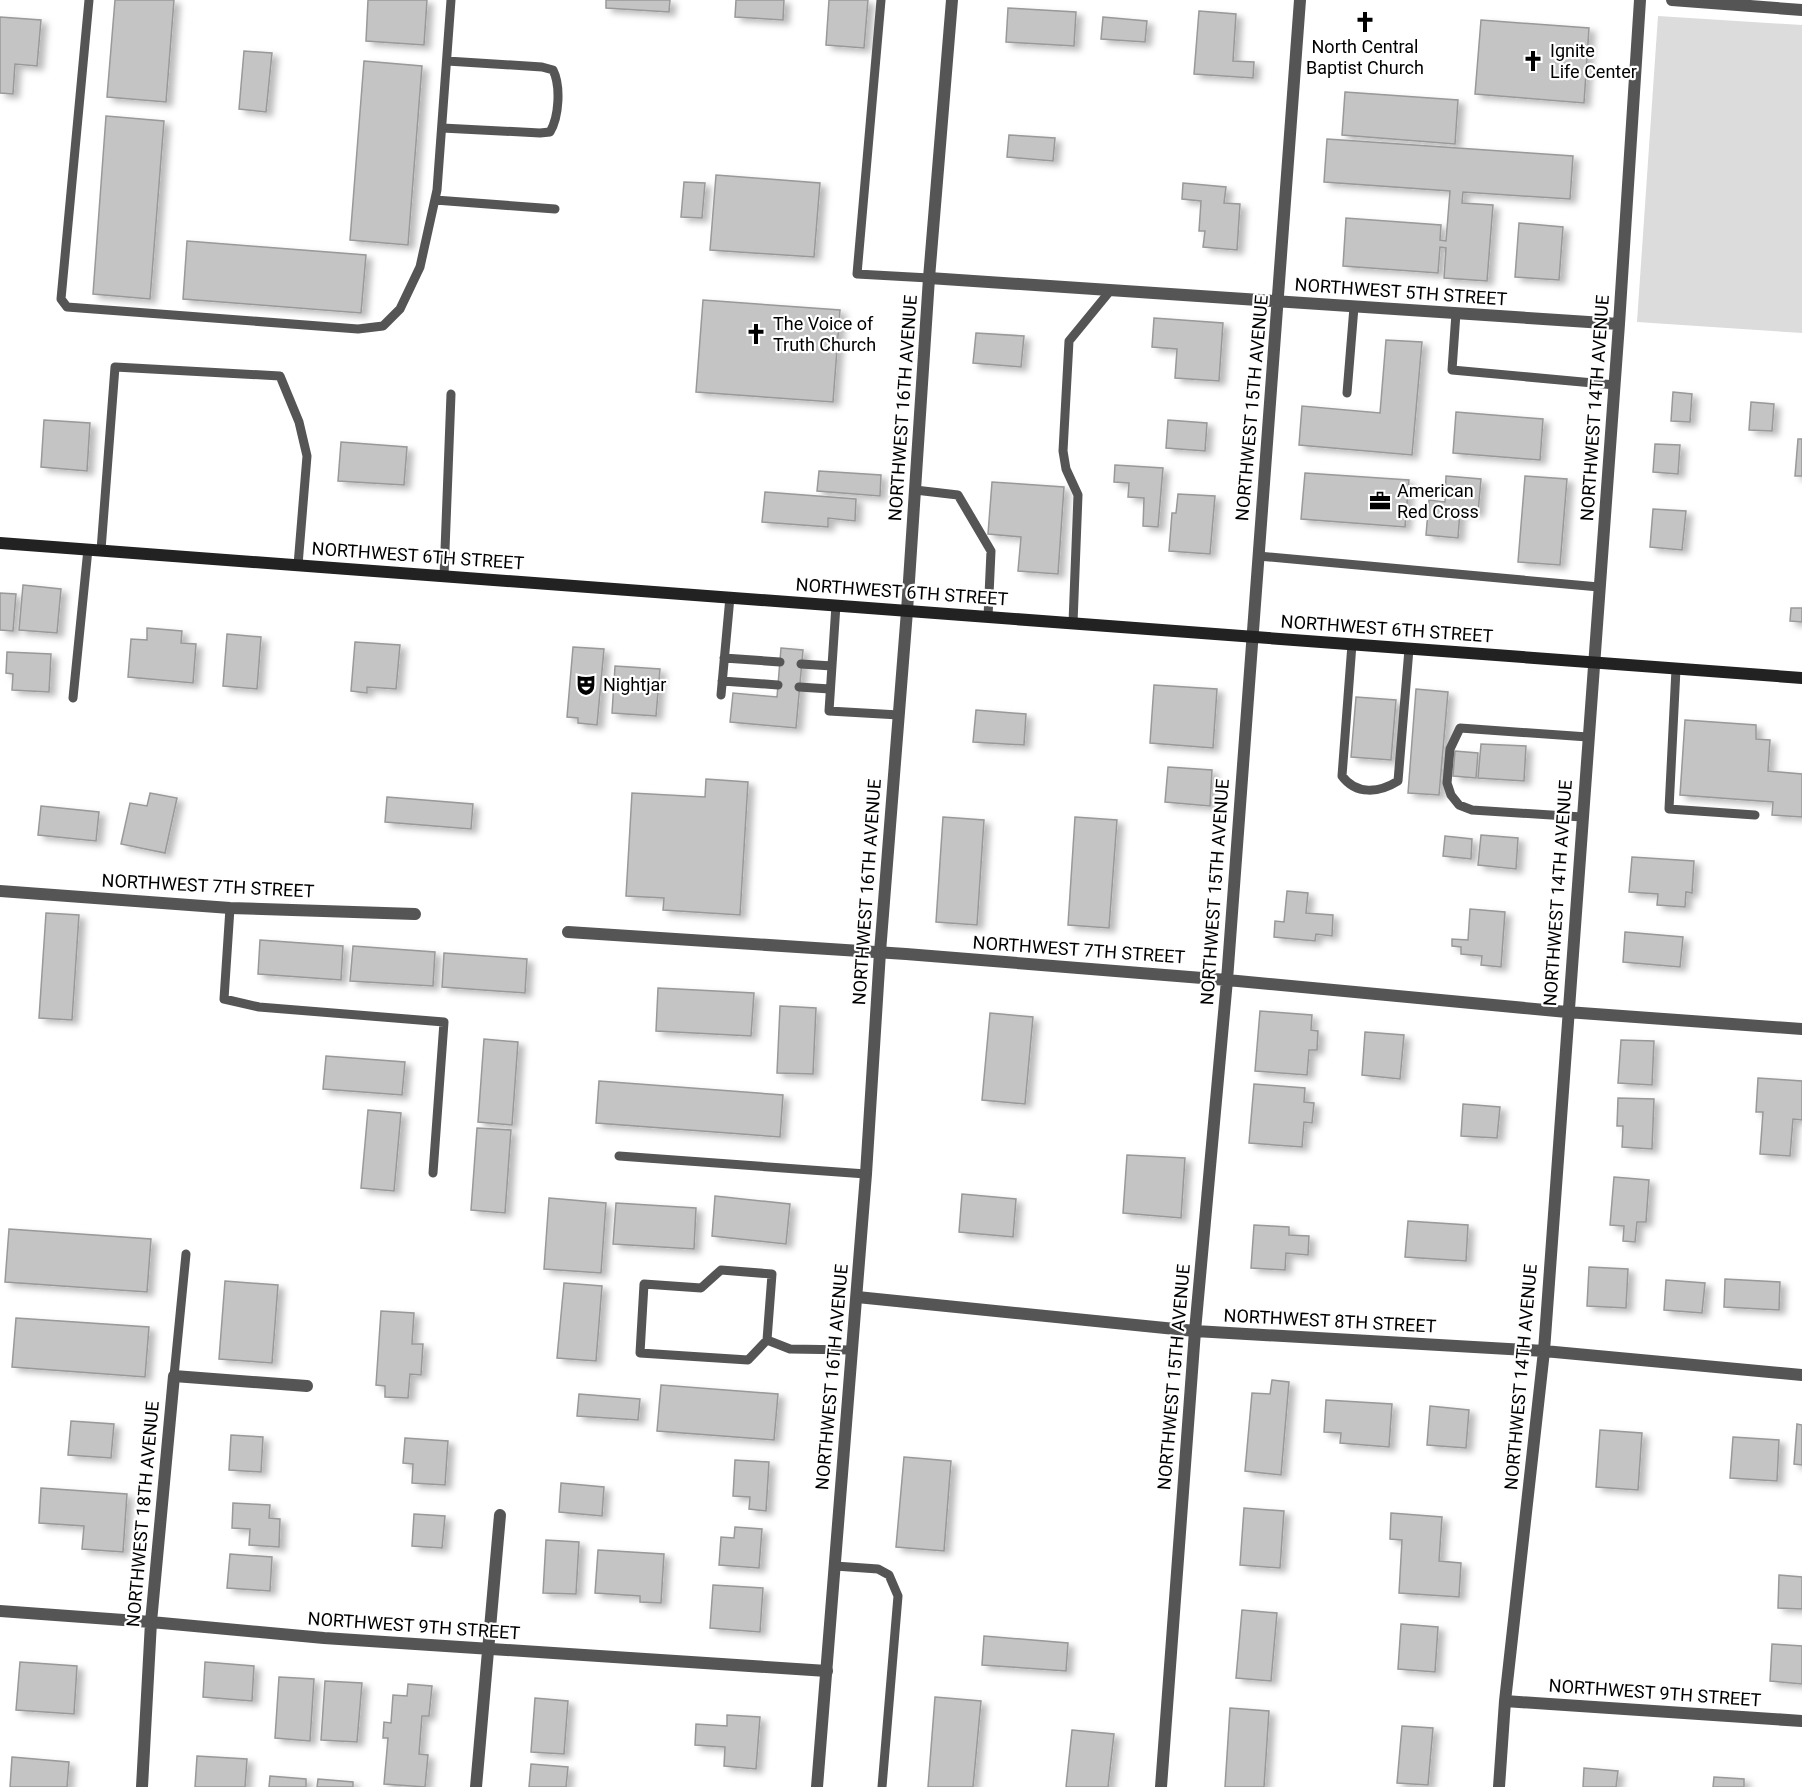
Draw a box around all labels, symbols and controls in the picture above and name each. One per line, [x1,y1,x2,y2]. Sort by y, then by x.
church icon: North Central Baptist Church [1353,10,1377,34]
place label: North Central Baptist Church [1306,36,1424,78]
place label: Ignite Life Center [1550,40,1637,82]
church icon: Ignite Life Center [1521,49,1545,73]
street label: NORTHWEST 5TH STREET [1294,274,1508,309]
street label: NORTHWEST 16TH AVENUE [884,294,921,522]
street label: NORTHWEST 15TH AVENUE [1231,294,1272,522]
street label: NORTHWEST 14TH AVENUE [1576,294,1613,522]
place label: The Voice of Truth Church [773,313,876,355]
church icon: The Voice of Truth Church [744,322,768,346]
place label: American Red Cross [1397,480,1479,522]
office icon: American Red Cross [1368,489,1392,513]
street label: NORTHWEST 6TH STREET [311,538,525,573]
street label: NORTHWEST 6TH STREET [795,574,1009,609]
street label: NORTHWEST 6TH STREET [1280,611,1494,646]
theatre icon: Nightjar [574,673,598,697]
place label: Nightjar [603,674,666,695]
street label: NORTHWEST 16TH AVENUE [848,778,885,1006]
street label: NORTHWEST 15TH AVENUE [1196,778,1233,1006]
street label: NORTHWEST 14TH AVENUE [1539,779,1576,1007]
street label: NORTHWEST 7TH STREET [101,869,315,902]
street label: NORTHWEST 7TH STREET [972,932,1186,967]
street label: NORTHWEST 16TH AVENUE [811,1263,852,1491]
street label: NORTHWEST 15TH AVENUE [1153,1263,1194,1491]
street label: NORTHWEST 14TH AVENUE [1500,1263,1541,1491]
street label: NORTHWEST 8TH STREET [1223,1304,1437,1337]
street label: NORTHWEST 18TH AVENUE [122,1400,163,1628]
street label: NORTHWEST 9TH STREET [307,1608,521,1643]
street label: NORTHWEST 9TH STREET [1548,1675,1762,1710]

